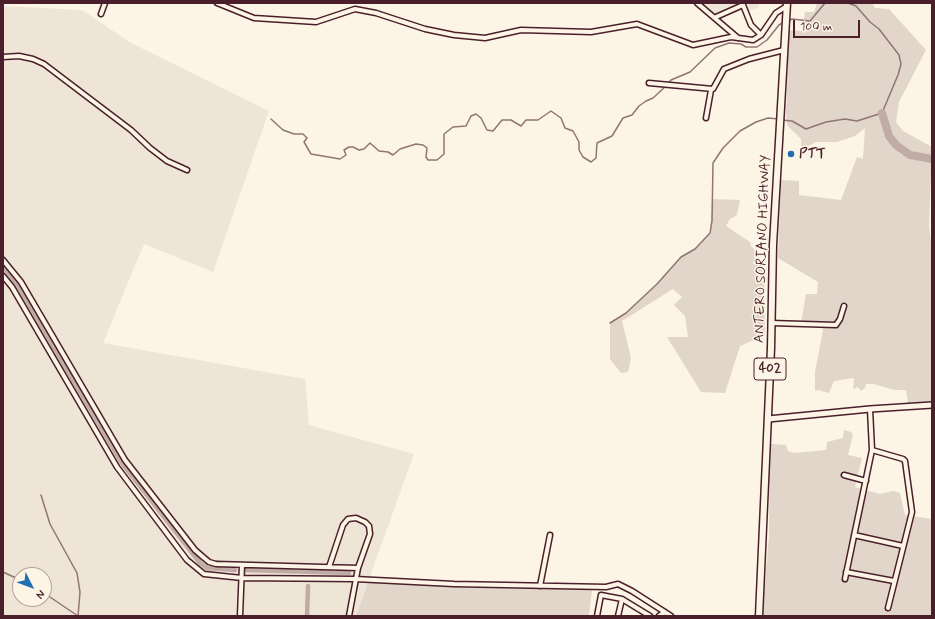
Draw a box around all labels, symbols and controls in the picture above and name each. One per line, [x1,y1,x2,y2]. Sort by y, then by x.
scale bar [795,12,862,38]
text: 100 m [800,19,832,35]
place label: PTT [799,146,826,162]
marker: PTT [786,149,796,159]
street label: ANTERO SORIANO HIGHWAY [751,155,775,343]
road number: 402 [754,358,786,380]
north arrow [12,567,52,607]
text: N [33,587,48,602]

